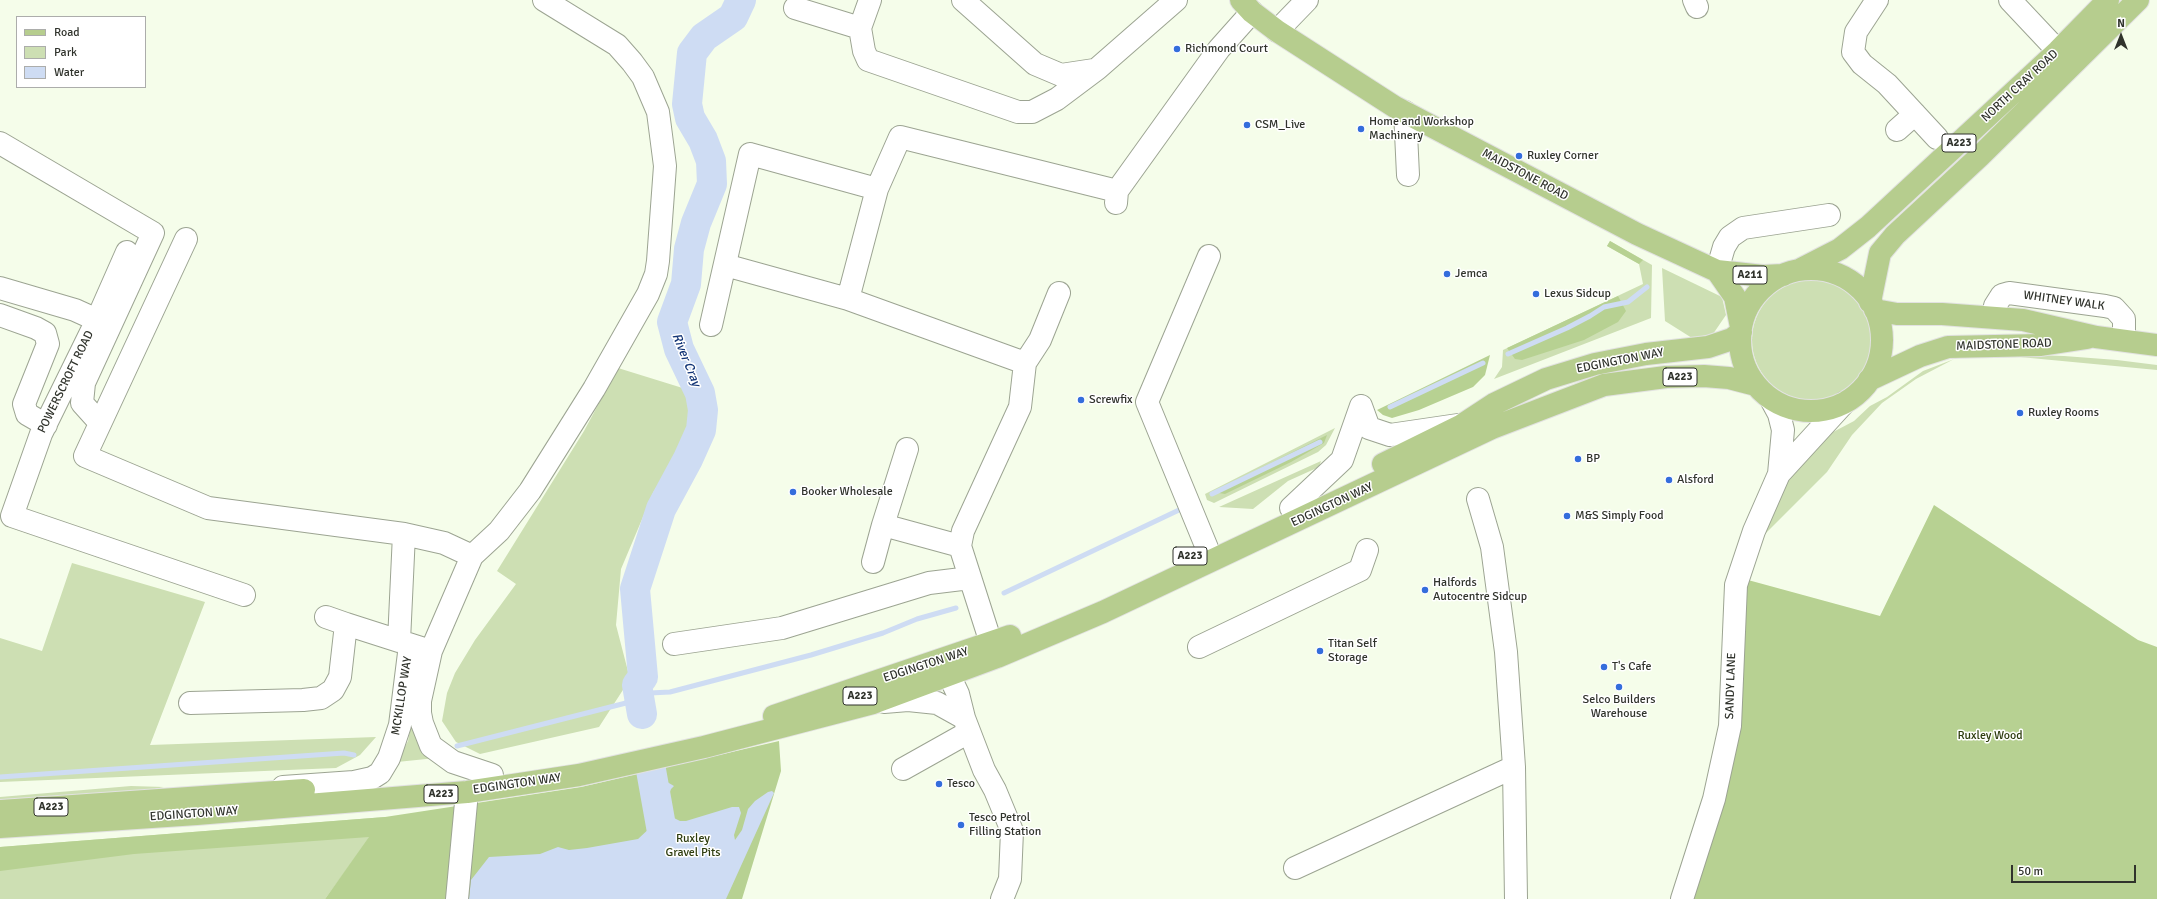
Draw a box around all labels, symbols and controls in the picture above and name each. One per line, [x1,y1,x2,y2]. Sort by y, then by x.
legend [16,16,146,88]
north arrow [2101,16,2141,56]
text: N [2117,17,2125,30]
text: Road [54,25,80,40]
place label: Richmond Court [1185,42,1268,56]
marker: Richmond Court [1172,44,1182,54]
text: Park [54,45,77,60]
street label: NORTH CRAY ROAD [1979,47,2061,125]
text: Water [54,65,84,80]
place label: Home and Workshop Machinery [1369,115,1474,143]
place label: CSM_Live [1255,118,1305,132]
marker: CSM_Live [1242,120,1252,130]
marker: Home and Workshop Machinery [1356,124,1366,134]
road number: A223 [1942,134,1976,152]
street label: MAIDSTONE ROAD [1479,146,1571,204]
place label: Ruxley Corner [1527,149,1598,163]
marker: Ruxley Corner [1514,151,1524,161]
road number: A211 [1733,266,1767,284]
place label: Jemca [1455,267,1488,281]
marker: Jemca [1442,269,1452,279]
place label: Lexus Sidcup [1544,287,1611,301]
street label: WHITNEY WALK [2022,288,2106,314]
marker: Lexus Sidcup [1531,289,1541,299]
street label: POWERSCROFT ROAD [35,328,97,436]
water label: River Cray [668,331,704,389]
street label: MAIDSTONE ROAD [1956,336,2052,354]
street label: EDGINGTON WAY [1575,345,1665,377]
road number: A223 [1663,368,1697,386]
place label: Screwfix [1089,393,1133,407]
marker: Screwfix [1076,395,1086,405]
place label: Ruxley Rooms [2028,406,2099,420]
marker: Ruxley Rooms [2015,408,2025,418]
place label: BP [1586,452,1600,466]
marker: BP [1573,454,1583,464]
place label: Alsford [1677,473,1714,487]
marker: Alsford [1664,475,1674,485]
street label: EDGINGTON WAY [1289,480,1375,530]
place label: Booker Wholesale [801,485,893,499]
marker: Booker Wholesale [788,487,798,497]
place label: M&S Simply Food [1575,509,1664,523]
marker: M&S Simply Food [1562,511,1572,521]
road number: A223 [1173,547,1207,565]
place label: Halfords Autocentre Sidcup [1433,576,1527,604]
marker: Halfords Autocentre Sidcup [1420,585,1430,595]
place label: Titan Self Storage [1328,637,1377,665]
street label: EDGINGTON WAY [882,644,970,686]
marker: Titan Self Storage [1315,646,1325,656]
street label: SANDY LANE [1723,652,1739,720]
street label: MCKILLOP WAY [389,656,415,736]
place label: T's Cafe [1612,660,1651,674]
marker: T's Cafe [1599,662,1609,672]
marker: Selco Builders Warehouse [1614,682,1624,692]
road number: A223 [843,687,877,705]
place label: Selco Builders Warehouse [1582,693,1656,721]
park label: Ruxley Wood [1957,729,2023,743]
street label: EDGINGTON WAY [472,771,562,797]
place label: Tesco [947,777,975,791]
marker: Tesco [934,779,944,789]
road number: A223 [424,785,458,803]
road number: A223 [34,798,68,816]
street label: EDGINGTON WAY [149,804,239,824]
place label: Tesco Petrol Filling Station [969,811,1041,839]
marker: Tesco Petrol Filling Station [956,820,966,830]
park label: Ruxley Gravel Pits [666,832,720,860]
scale bar [2013,857,2138,883]
text: 50 m [2018,864,2043,879]

